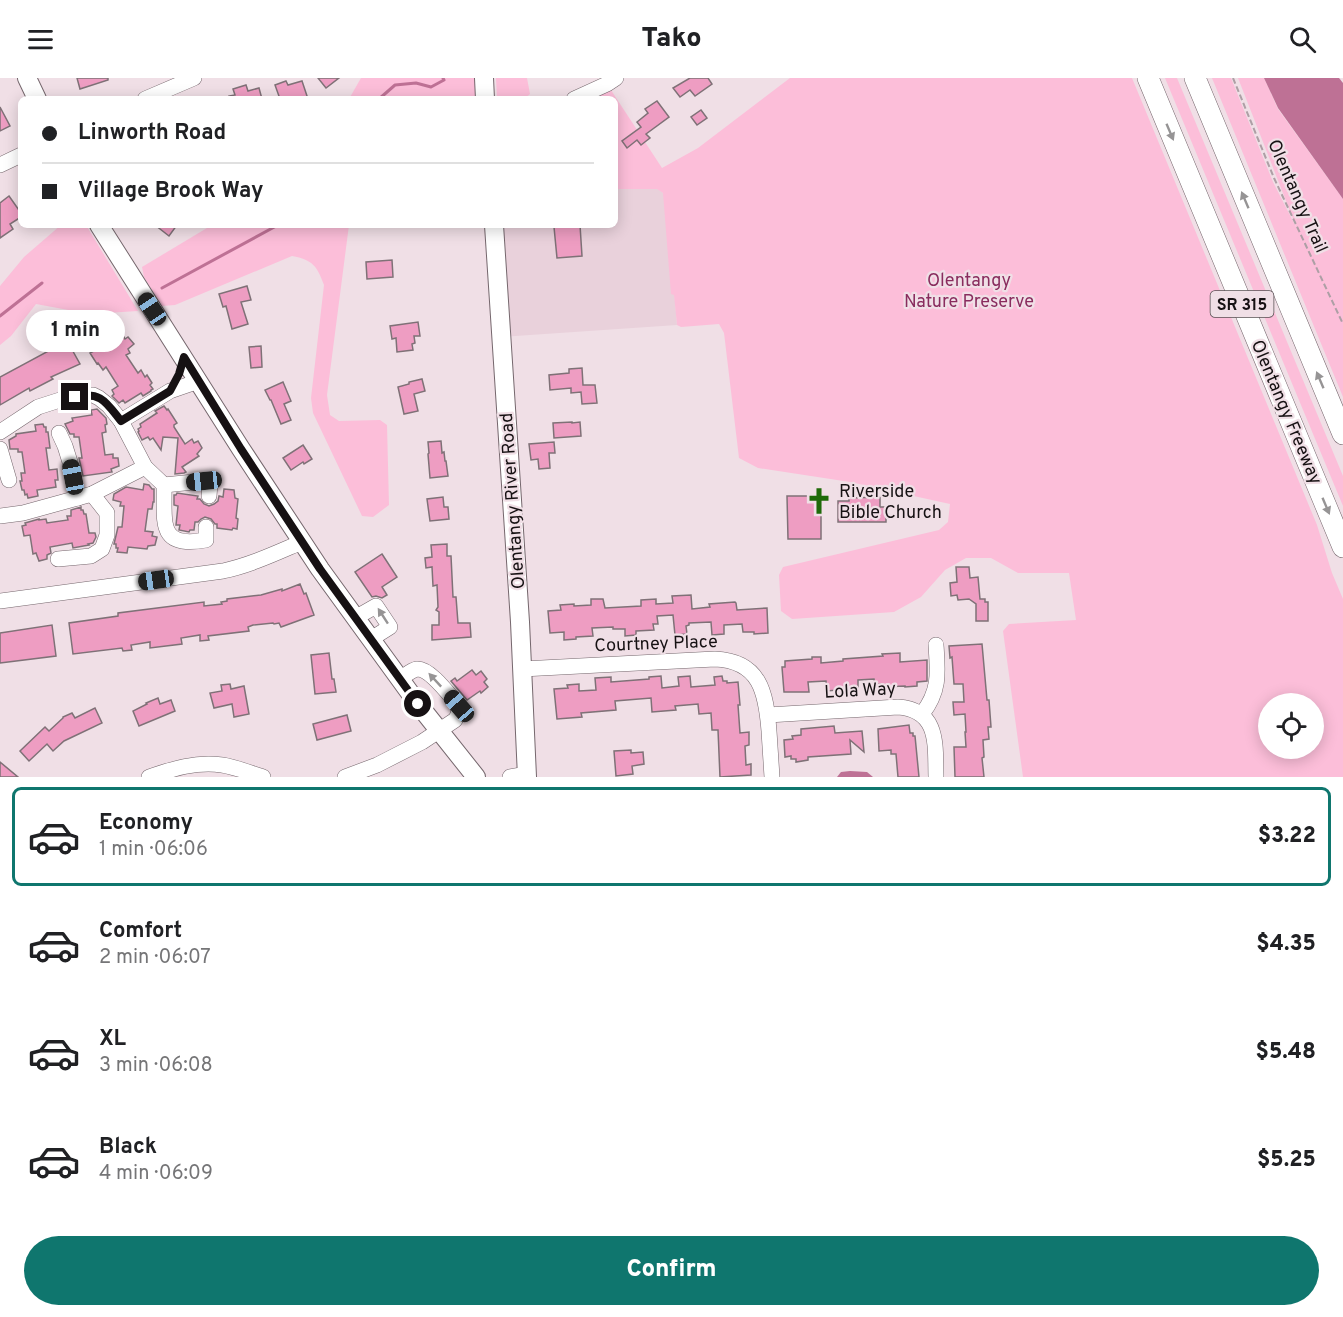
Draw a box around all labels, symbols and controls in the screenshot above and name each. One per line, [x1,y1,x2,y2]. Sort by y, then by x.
text: Tako [641,22,702,56]
icon: menu [24,23,57,56]
icon: search [1286,23,1319,56]
text: Linworth Road [78,120,226,147]
one-way arrow [1166,123,1175,141]
street label: Olentangy Trail [1261,136,1332,257]
text: Village Brook Way [78,178,264,205]
one-way arrow [1240,191,1249,209]
park label: Olentangy Nature Preserve [904,270,1034,314]
car [134,289,170,329]
road number: SR 315 [1210,291,1274,317]
callout: 1 min [26,310,124,352]
text: 1 min [51,318,100,344]
street label: Olentangy Freeway [1245,337,1326,488]
one-way arrow [1315,371,1325,389]
route end [61,383,88,410]
street label: Olentangy River Road [496,412,531,590]
car [61,458,85,496]
car [185,470,223,492]
place label: Riverside Bible Church [839,481,942,525]
church icon: Riverside Bible Church [804,486,834,516]
one-way arrow [1322,497,1331,515]
car [137,569,175,591]
one-way arrow [377,608,388,624]
street label: Courtney Place [594,631,718,658]
one-way arrow [429,674,443,688]
street label: Lola Way [824,678,897,705]
car [440,687,478,725]
route start [404,690,431,717]
map controls [1258,693,1324,759]
button: locate [1258,693,1324,759]
icon: car [27,810,81,864]
text: Economy [99,810,193,837]
text: $3.22 [1258,823,1316,850]
text: 1 min · 06:06 [99,837,208,863]
icon: car [27,918,81,972]
text: Comfort [99,918,182,945]
text: $4.35 [1256,931,1316,958]
text: 2 min · 06:07 [99,945,211,971]
icon: car [27,1026,81,1080]
text: XL [99,1026,126,1053]
text: $5.48 [1255,1039,1316,1066]
text: 3 min · 06:08 [99,1053,213,1079]
icon: car [27,1134,81,1188]
text: Black [99,1134,157,1161]
text: $5.25 [1257,1147,1316,1174]
text: 4 min · 06:09 [99,1161,213,1187]
button: Confirm [24,1236,1319,1305]

